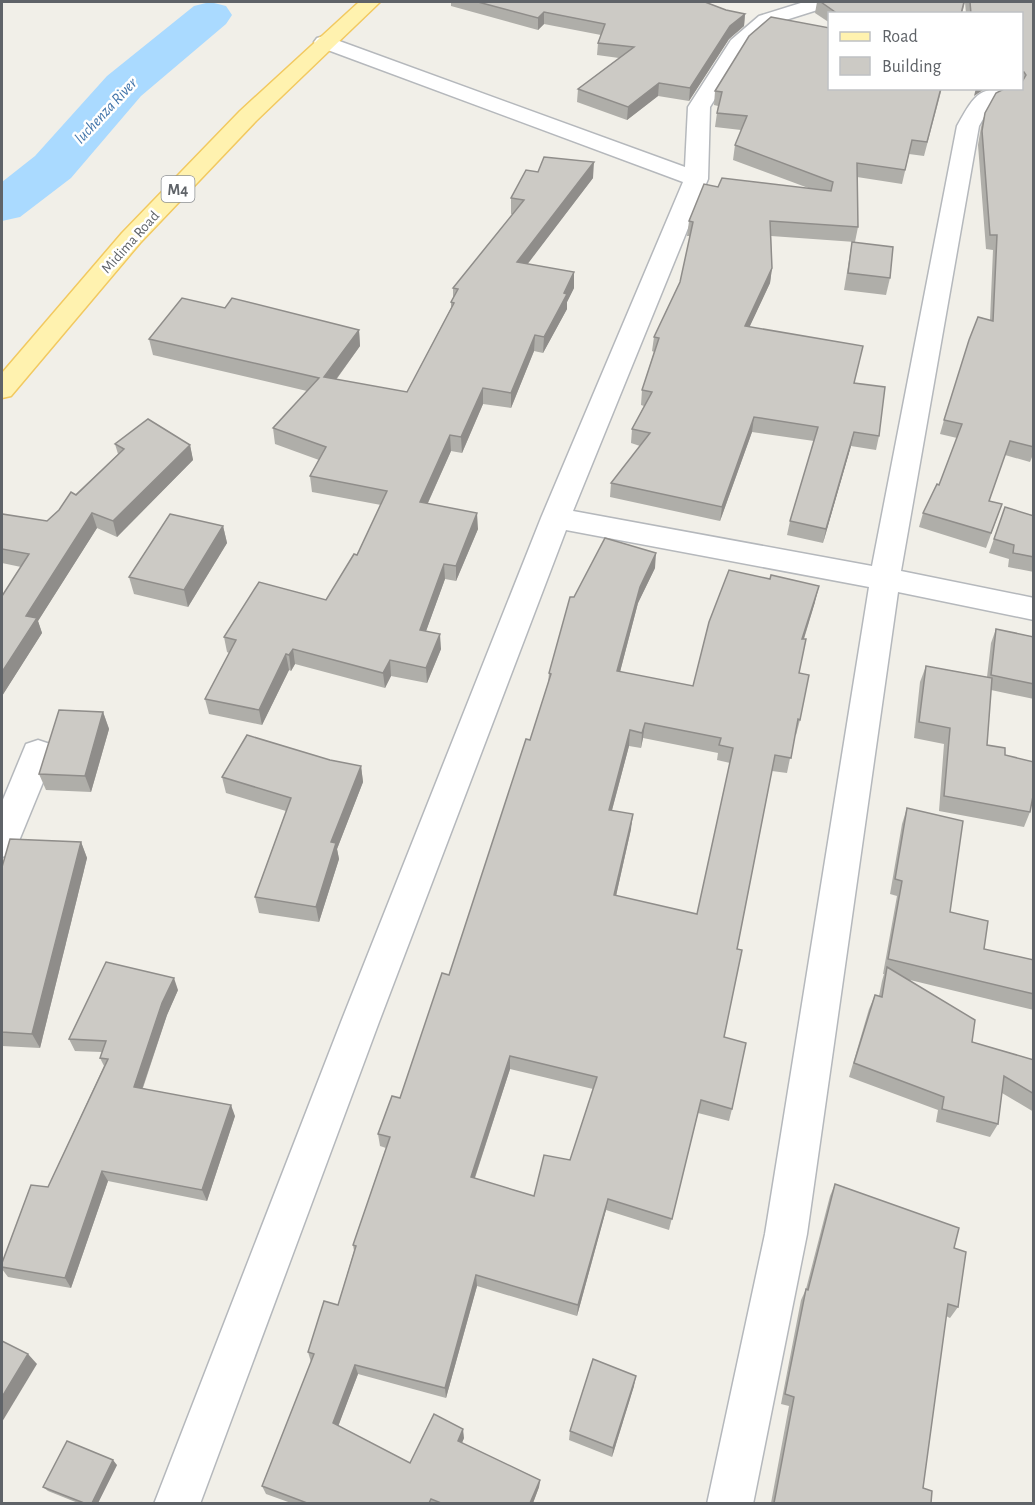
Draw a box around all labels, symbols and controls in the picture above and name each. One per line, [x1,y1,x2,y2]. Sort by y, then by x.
legend [828,12,1023,90]
text: Road [882,28,918,46]
text: Building [882,58,942,76]
water label: luchenza River [71,74,141,147]
road number: M4 [162,176,195,202]
street label: Midima Road [99,208,162,276]

